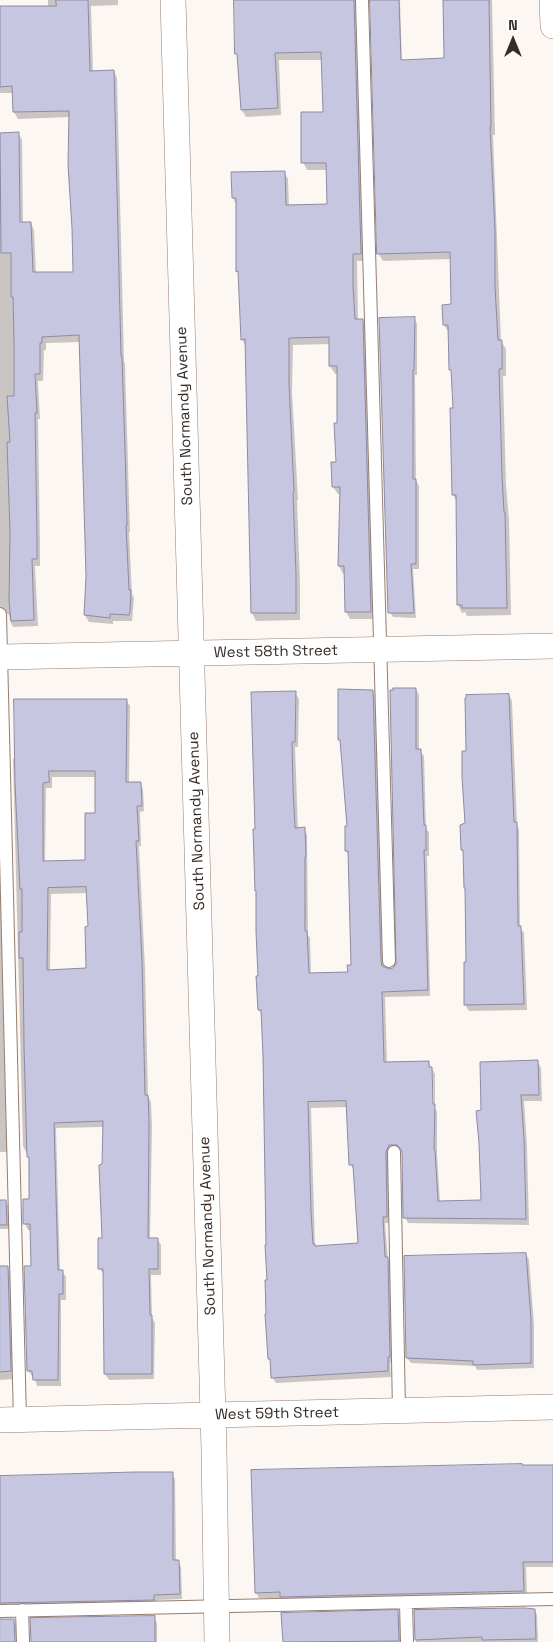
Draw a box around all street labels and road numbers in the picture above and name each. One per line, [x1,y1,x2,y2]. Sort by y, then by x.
street label: South Normandy Avenue [173,326,197,506]
street label: West 58th Street [214,642,338,662]
street label: South Normandy Avenue [185,731,209,911]
street label: South Normandy Avenue [196,1136,220,1316]
street label: West 59th Street [215,1404,339,1424]

